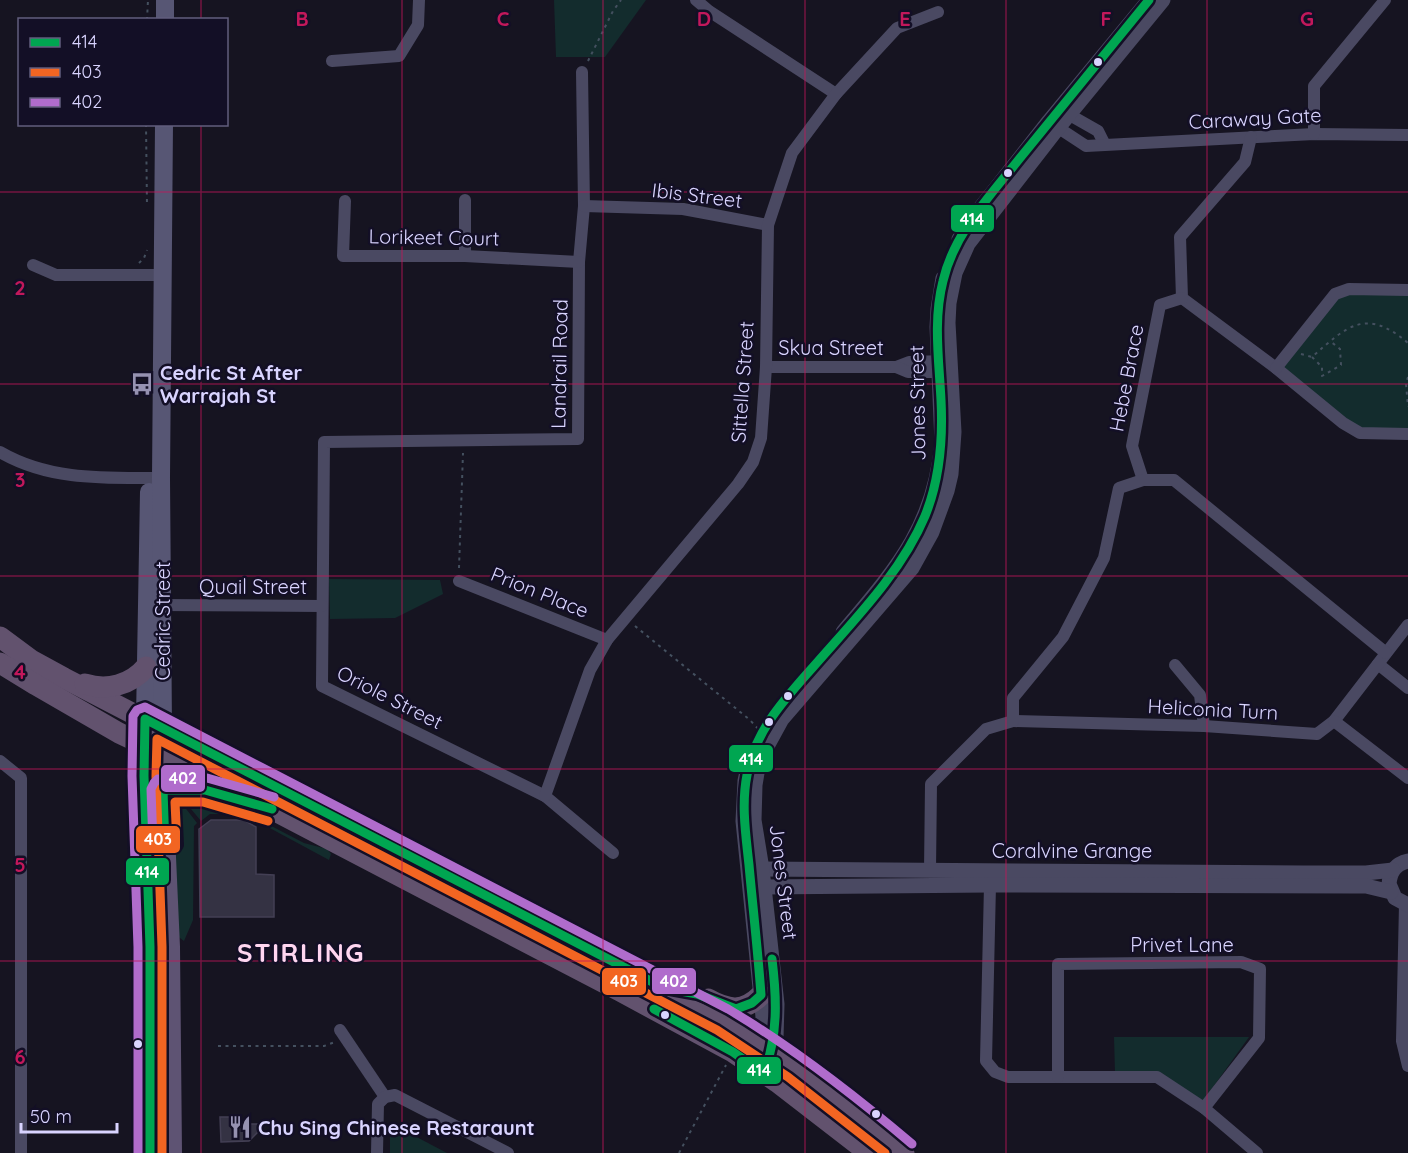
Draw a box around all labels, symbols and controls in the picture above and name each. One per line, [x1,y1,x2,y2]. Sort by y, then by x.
text: B [295,6,309,31]
text: C [497,6,510,31]
text: D [697,6,711,31]
text: E [899,6,911,31]
text: F [1100,6,1112,31]
text: G [1300,6,1314,31]
legend [18,18,228,126]
text: 414 [72,30,97,53]
unlabelled marker [1092,56,1104,68]
text: 403 [72,60,102,83]
text: 402 [72,90,102,113]
street label: Caraway Gate [1188,102,1322,134]
unlabelled marker [1002,167,1014,179]
street label: Ibis Street [650,177,744,213]
line badge: 414 [950,204,995,233]
text: 414 [960,209,985,229]
street label: Lorikeet Court [368,223,500,251]
text: 2 [14,275,26,300]
street label: Landrail Road [545,299,573,429]
street label: Sittella Street [725,320,759,444]
street label: Hebe Brace [1103,322,1149,434]
street label: Skua Street [778,335,884,360]
street label: Jones Street [903,345,931,461]
place label: Cedric St After Warrajah St [160,360,302,408]
bus stop icon: Cedric St After Warrajah St [129,371,155,397]
text: 3 [15,467,25,492]
street label: Cedric Street [150,561,175,680]
street label: Prion Place [487,561,593,623]
street label: Quail Street [199,574,307,599]
text: 4 [14,659,26,684]
street label: Oriole Street [333,660,447,734]
unlabelled marker [782,690,794,702]
street label: Heliconia Turn [1147,693,1279,725]
unlabelled marker [763,716,775,728]
line badge: 414 [728,744,774,773]
text: 414 [739,749,764,769]
line badge: 402 [160,764,206,793]
text: 402 [169,768,197,788]
street label: Jones Street [765,823,803,941]
line badge: 403 [135,825,181,854]
text: 403 [144,829,172,849]
street label: Coralvine Grange [992,838,1152,863]
text: 5 [14,852,26,877]
line badge: 414 [125,857,170,886]
text: 414 [135,862,160,882]
street label: Privet Lane [1130,932,1234,957]
district label: STIRLING [237,936,365,969]
line badge: 403 [601,967,647,996]
line badge: 402 [651,967,697,995]
text: 403 [610,971,638,991]
text: 402 [660,971,688,991]
unlabelled marker [659,1009,671,1021]
unlabelled marker [132,1038,144,1050]
text: 6 [14,1044,26,1069]
line badge: 414 [736,1056,782,1085]
text: 414 [747,1060,772,1080]
scale bar [21,1096,117,1134]
text: 50 m [30,1105,72,1128]
unlabelled marker [870,1108,882,1120]
restaurant icon: Chu Sing Chinese Restaraunt [227,1114,253,1140]
place label: Chu Sing Chinese Restaraunt [258,1115,535,1140]

